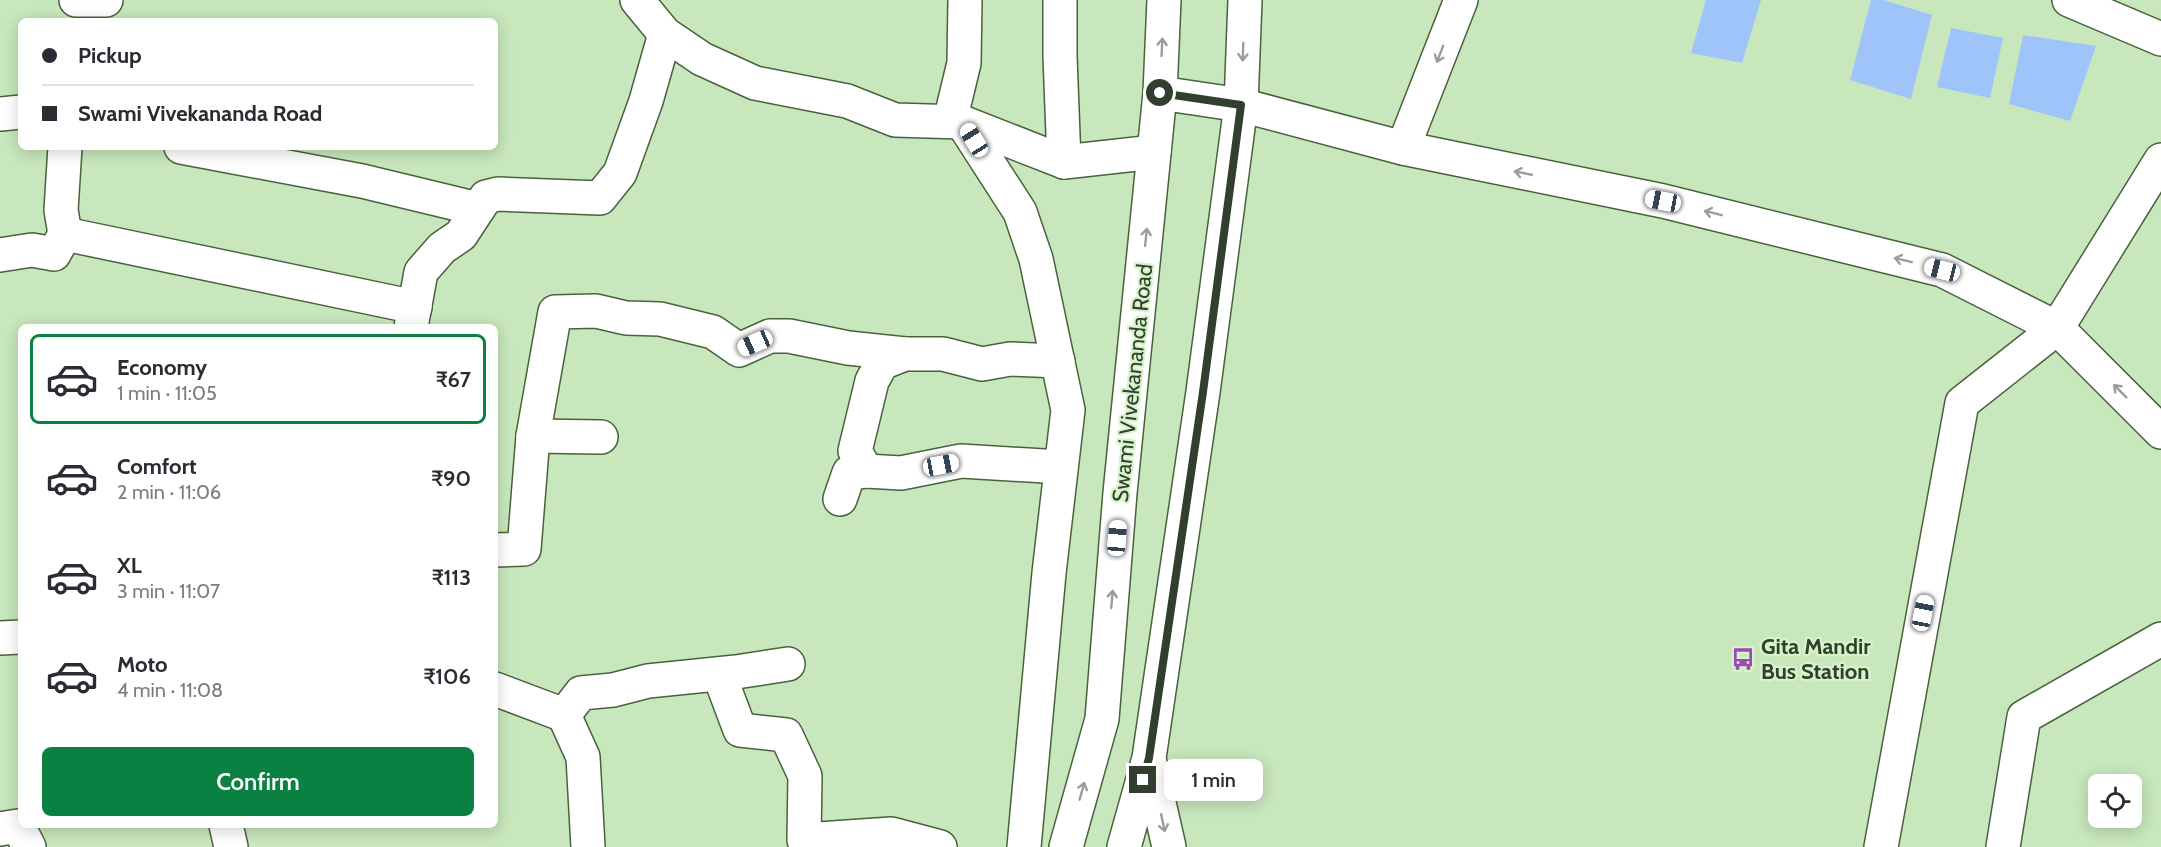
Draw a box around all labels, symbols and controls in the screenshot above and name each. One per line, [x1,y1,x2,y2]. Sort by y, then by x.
one-way arrow [1157,37,1168,57]
text: Pickup [78,42,142,69]
one-way arrow [1237,42,1249,62]
one-way arrow [1434,45,1445,63]
route start [1146,79,1173,106]
text: Swami Vivekananda Road [78,100,322,127]
car [957,120,991,160]
one-way arrow [1514,166,1533,178]
car [1644,189,1682,213]
one-way arrow [1704,207,1723,219]
one-way arrow [1141,228,1152,248]
one-way arrow [1894,254,1913,266]
car [1922,257,1962,283]
street label: Swami Vivekananda Road [1107,262,1158,504]
car [735,327,775,359]
icon: car [45,352,99,406]
text: Economy [117,354,207,381]
text: ₹67 [436,366,471,393]
text: 1 min · 11:05 [117,381,217,405]
one-way arrow [2112,383,2127,398]
icon: car [45,451,99,505]
text: Comfort [117,453,196,480]
car [922,453,960,477]
text: ₹90 [431,465,471,492]
text: 2 min · 11:06 [117,480,221,504]
car [1106,519,1128,557]
icon: car [45,550,99,604]
text: XL [117,552,142,579]
text: ₹113 [432,564,471,591]
text: 3 min · 11:07 [117,579,220,603]
one-way arrow [1107,589,1118,609]
car [1911,594,1935,632]
place label: Gita Mandir Bus Station [1761,633,1871,685]
bus stop icon: Gita Mandir Bus Station [1730,646,1756,672]
icon: car [45,649,99,703]
text: Moto [117,651,168,678]
text: ₹106 [423,663,471,690]
text: 4 min · 11:08 [117,678,223,702]
button: Confirm [42,747,474,816]
callout: 1 min [1164,759,1263,801]
route end [1129,766,1156,793]
text: 1 min [1191,768,1236,792]
map controls [2088,774,2142,828]
button: locate [2088,774,2142,828]
one-way arrow [1077,782,1088,801]
one-way arrow [1158,813,1170,832]

